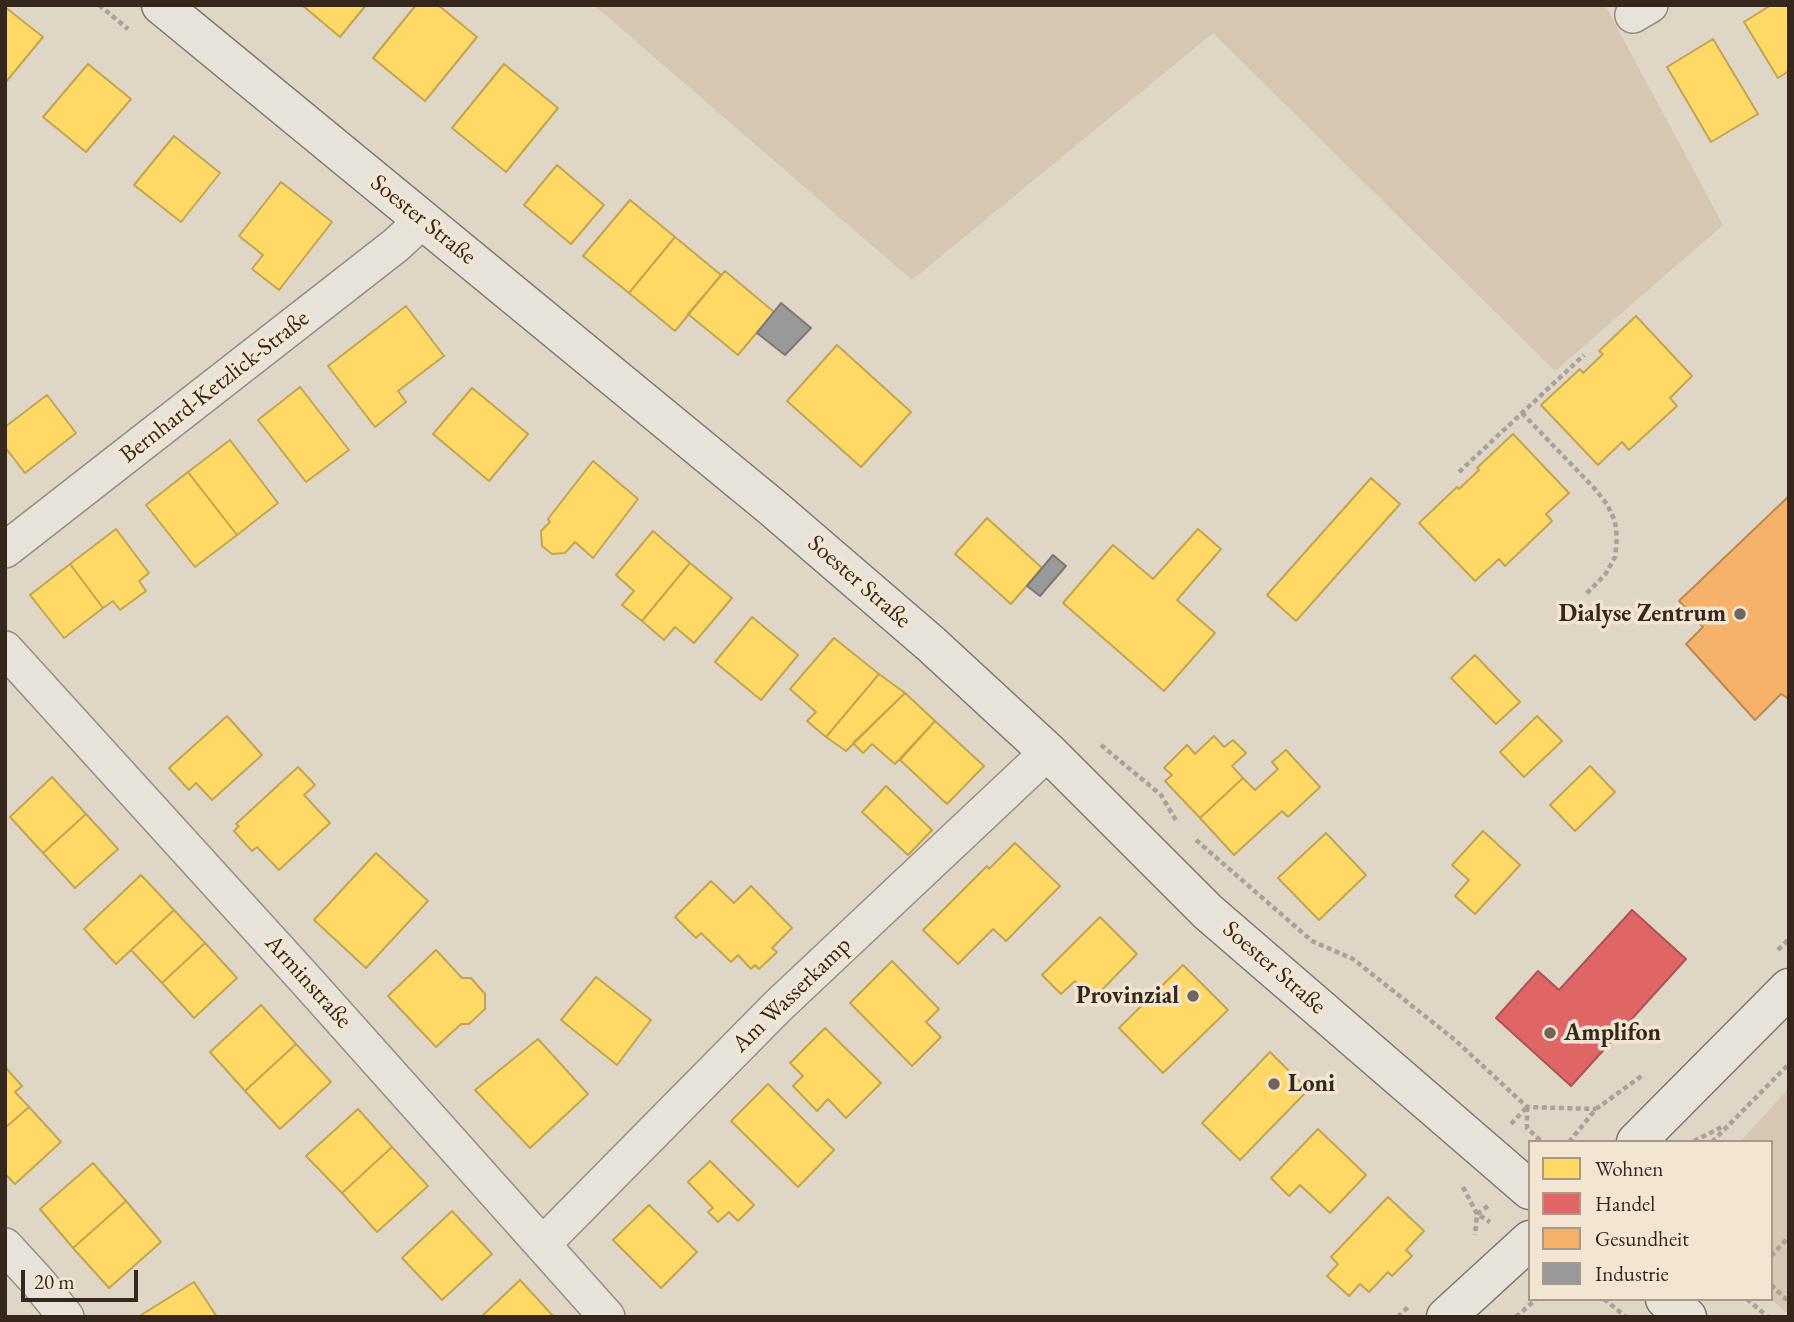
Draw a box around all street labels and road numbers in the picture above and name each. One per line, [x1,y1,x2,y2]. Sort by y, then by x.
street label: Soester Straße [364,169,482,271]
street label: Bernhard-Ketzlick-Straße [115,304,315,470]
street label: Soester Straße [801,529,917,635]
street label: Soester Straße [1216,915,1332,1021]
street label: Arminstraße [258,929,358,1035]
street label: Am Wasserkamp [727,931,857,1059]

